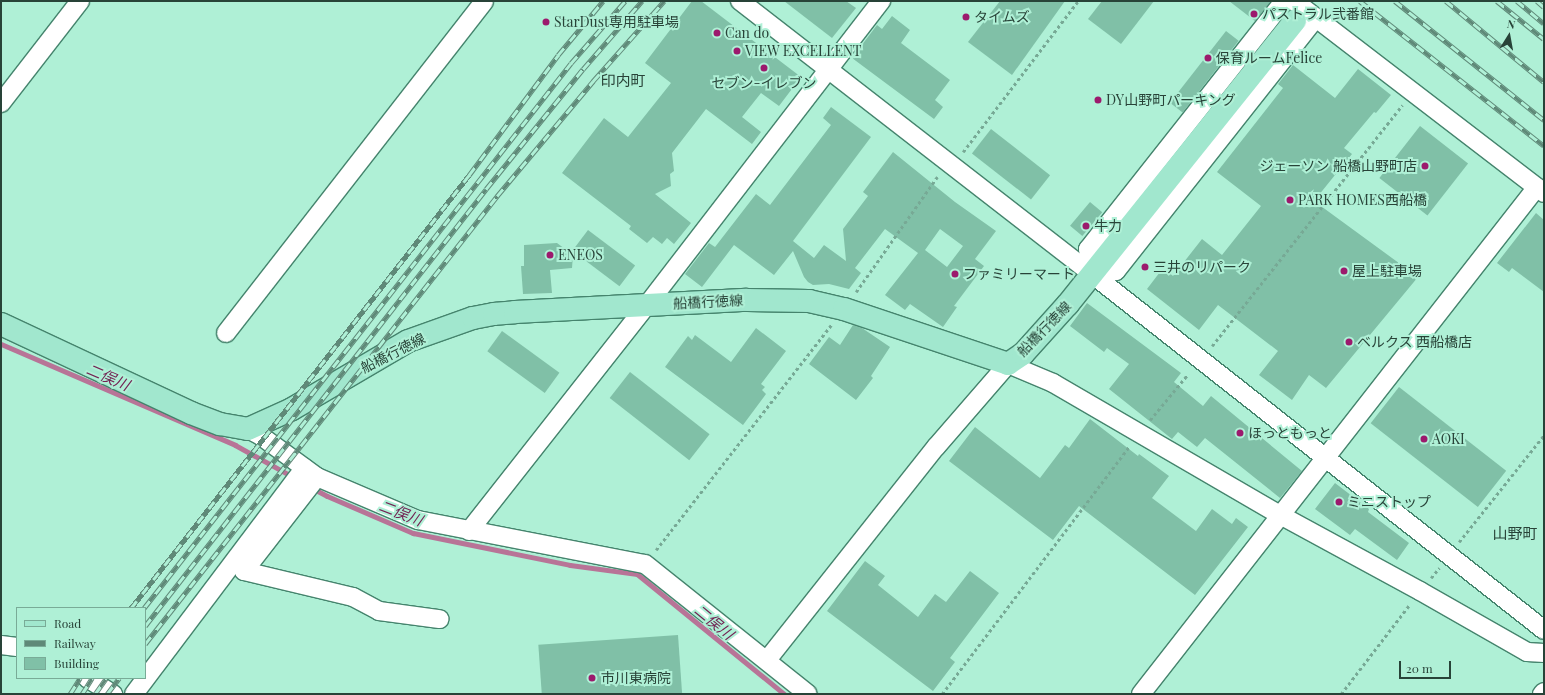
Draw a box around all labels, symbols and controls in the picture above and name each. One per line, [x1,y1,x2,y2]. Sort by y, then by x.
place label: パストラル弐番館 [1262,6,1374,22]
place label: タイムズ [974,9,1030,25]
marker: パストラル弐番館 [1249,9,1259,19]
marker: タイムズ [961,12,971,22]
place label: StarDust専用駐車場 [554,14,679,30]
north arrow [1489,16,1529,56]
text: N [1506,16,1517,32]
marker: StarDust専用駐車場 [541,17,551,27]
place label: Can do [725,25,769,41]
marker: Can do [712,28,722,38]
place label: VIEW EXCELLENT [745,43,862,59]
marker: VIEW EXCELLENT [732,46,742,56]
place label: 保育ルームFelice [1216,50,1323,66]
marker: 保育ルームFelice [1203,53,1213,63]
marker: セブン-イレブン [759,63,769,73]
district label: 印内町 [601,72,645,90]
place label: セブン-イレブン [712,75,816,91]
place label: DY山野町パーキング [1106,92,1236,108]
marker: DY山野町パーキング [1093,95,1103,105]
place label: ジェーソン 船橋山野町店 [1260,158,1417,174]
marker: ジェーソン 船橋山野町店 [1420,161,1430,171]
place label: PARK HOMES西船橋 [1298,192,1427,208]
marker: PARK HOMES西船橋 [1285,195,1295,205]
place label: 牛力 [1094,218,1122,234]
marker: 牛力 [1081,221,1091,231]
place label: ENEOS [558,247,603,263]
marker: ENEOS [545,250,555,260]
place label: 三井のリパーク [1153,259,1251,275]
marker: 三井のリパーク [1140,262,1150,272]
place label: 屋上駐車場 [1352,263,1422,279]
place label: ファミリーマート [963,266,1075,282]
marker: 屋上駐車場 [1339,266,1349,276]
marker: ファミリーマート [950,269,960,279]
street label: 船橋行徳線 [673,292,743,312]
street label: 船橋行徳線 [1014,298,1074,360]
street label: 船橋行徳線 [358,330,428,376]
place label: ベルクス 西船橋店 [1357,334,1472,350]
marker: ベルクス 西船橋店 [1344,337,1354,347]
water label: 二俣川 [84,360,132,394]
place label: ほっともっと [1248,425,1332,441]
marker: ほっともっと [1235,428,1245,438]
place label: AOKI [1432,431,1465,447]
marker: AOKI [1419,434,1429,444]
place label: ミニストップ [1347,494,1431,510]
water label: 二俣川 [377,497,425,529]
marker: ミニストップ [1334,497,1344,507]
district label: 山野町 [1493,525,1537,543]
water label: 二俣川 [691,601,737,643]
legend [16,607,146,679]
text: Road [54,615,81,631]
text: Railway [54,635,96,651]
scale bar [1401,653,1453,679]
text: Building [54,655,99,671]
text: 20 m [1406,660,1433,676]
place label: 市川東病院 [601,670,671,686]
marker: 市川東病院 [586,672,598,684]

